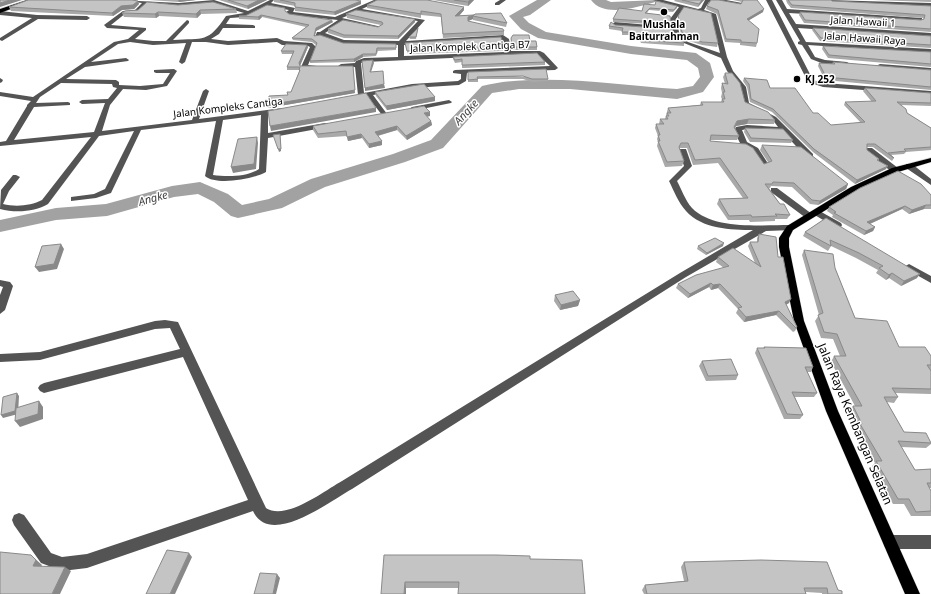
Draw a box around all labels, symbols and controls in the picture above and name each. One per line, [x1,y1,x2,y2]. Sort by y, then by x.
marker: Mushala Baiturrahman [659,7,669,17]
street label: Jalan Hawaii 1 [829,12,896,30]
place label: Mushala Baiturrahman [629,17,699,43]
street label: Jalan Hawaii Raya [823,28,906,48]
street label: Jalan Komplek Cantiga B7 [409,37,531,55]
place label: KJ 252 [805,72,835,86]
marker: KJ 252 [792,74,802,84]
street label: Jalan Kompleks Cantiga [172,93,283,121]
water label: Angke [449,95,481,128]
water label: Angke [136,186,170,209]
street label: Jalan Raya Kembangan Selatan [813,340,897,507]

